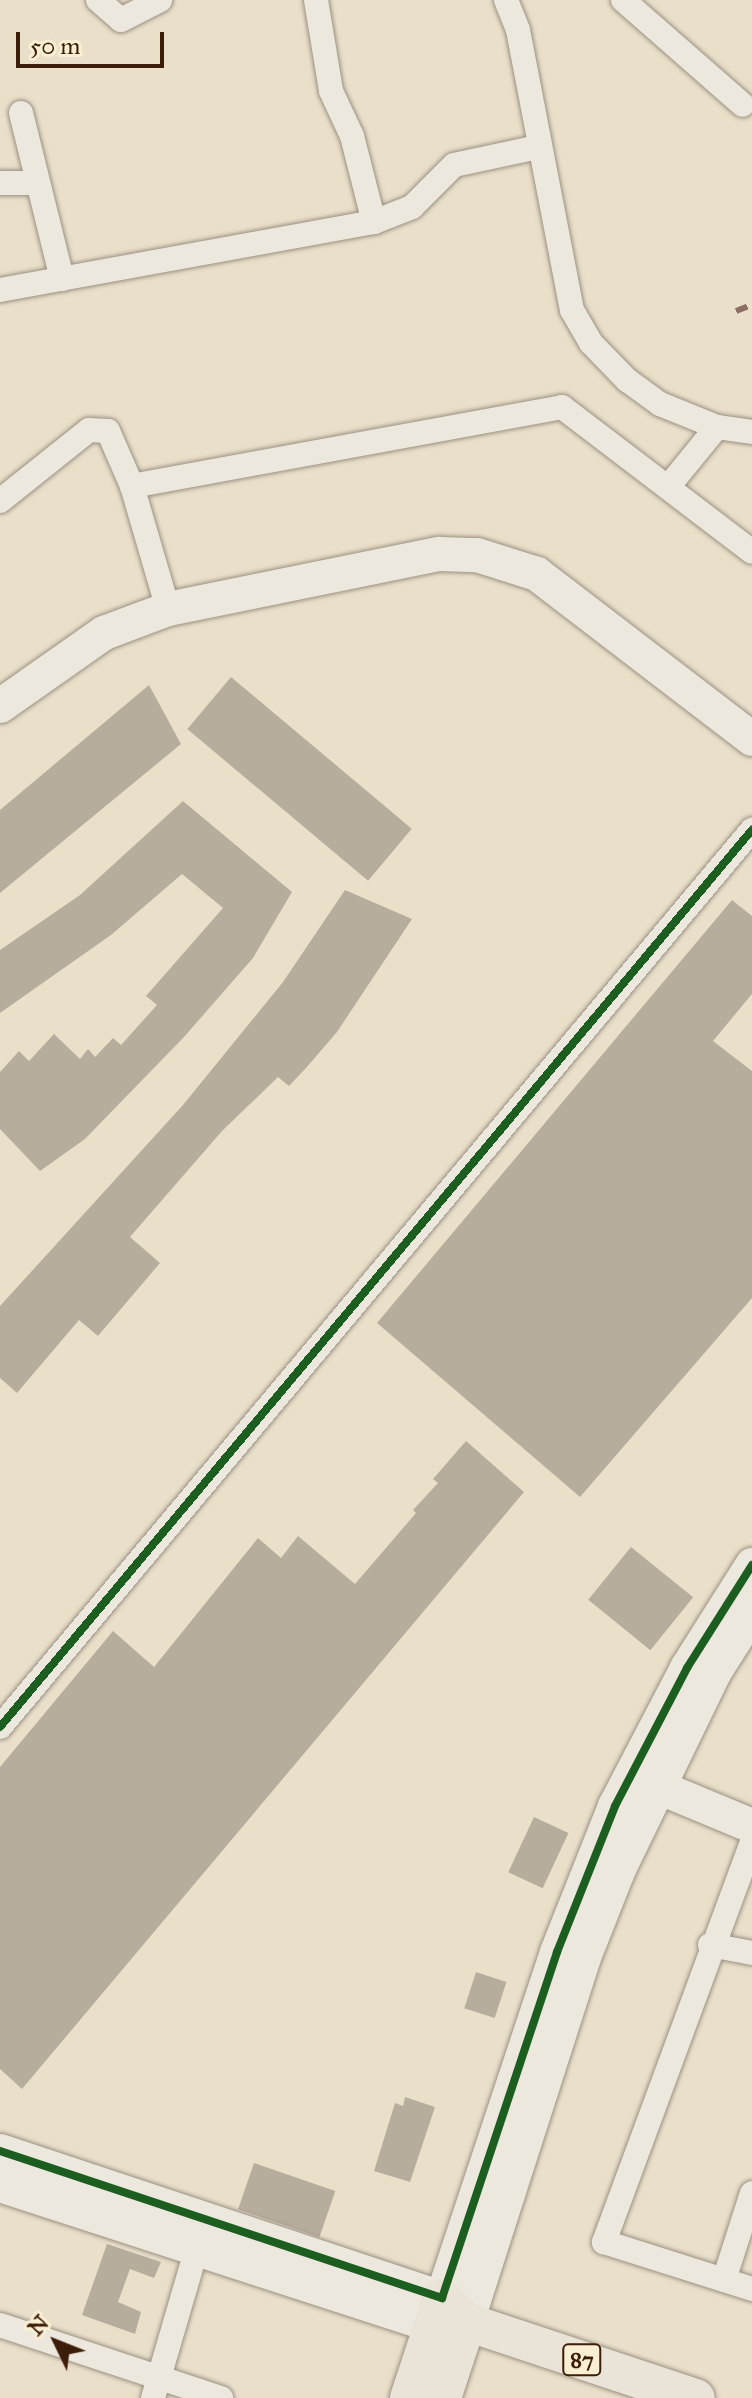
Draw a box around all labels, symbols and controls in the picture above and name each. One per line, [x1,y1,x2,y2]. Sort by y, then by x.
scale bar [20,16,168,66]
text: 50 m [30,31,80,61]
north arrow [16,2302,96,2382]
text: N [22,2309,54,2341]
road number: 87 [562,2342,602,2378]

